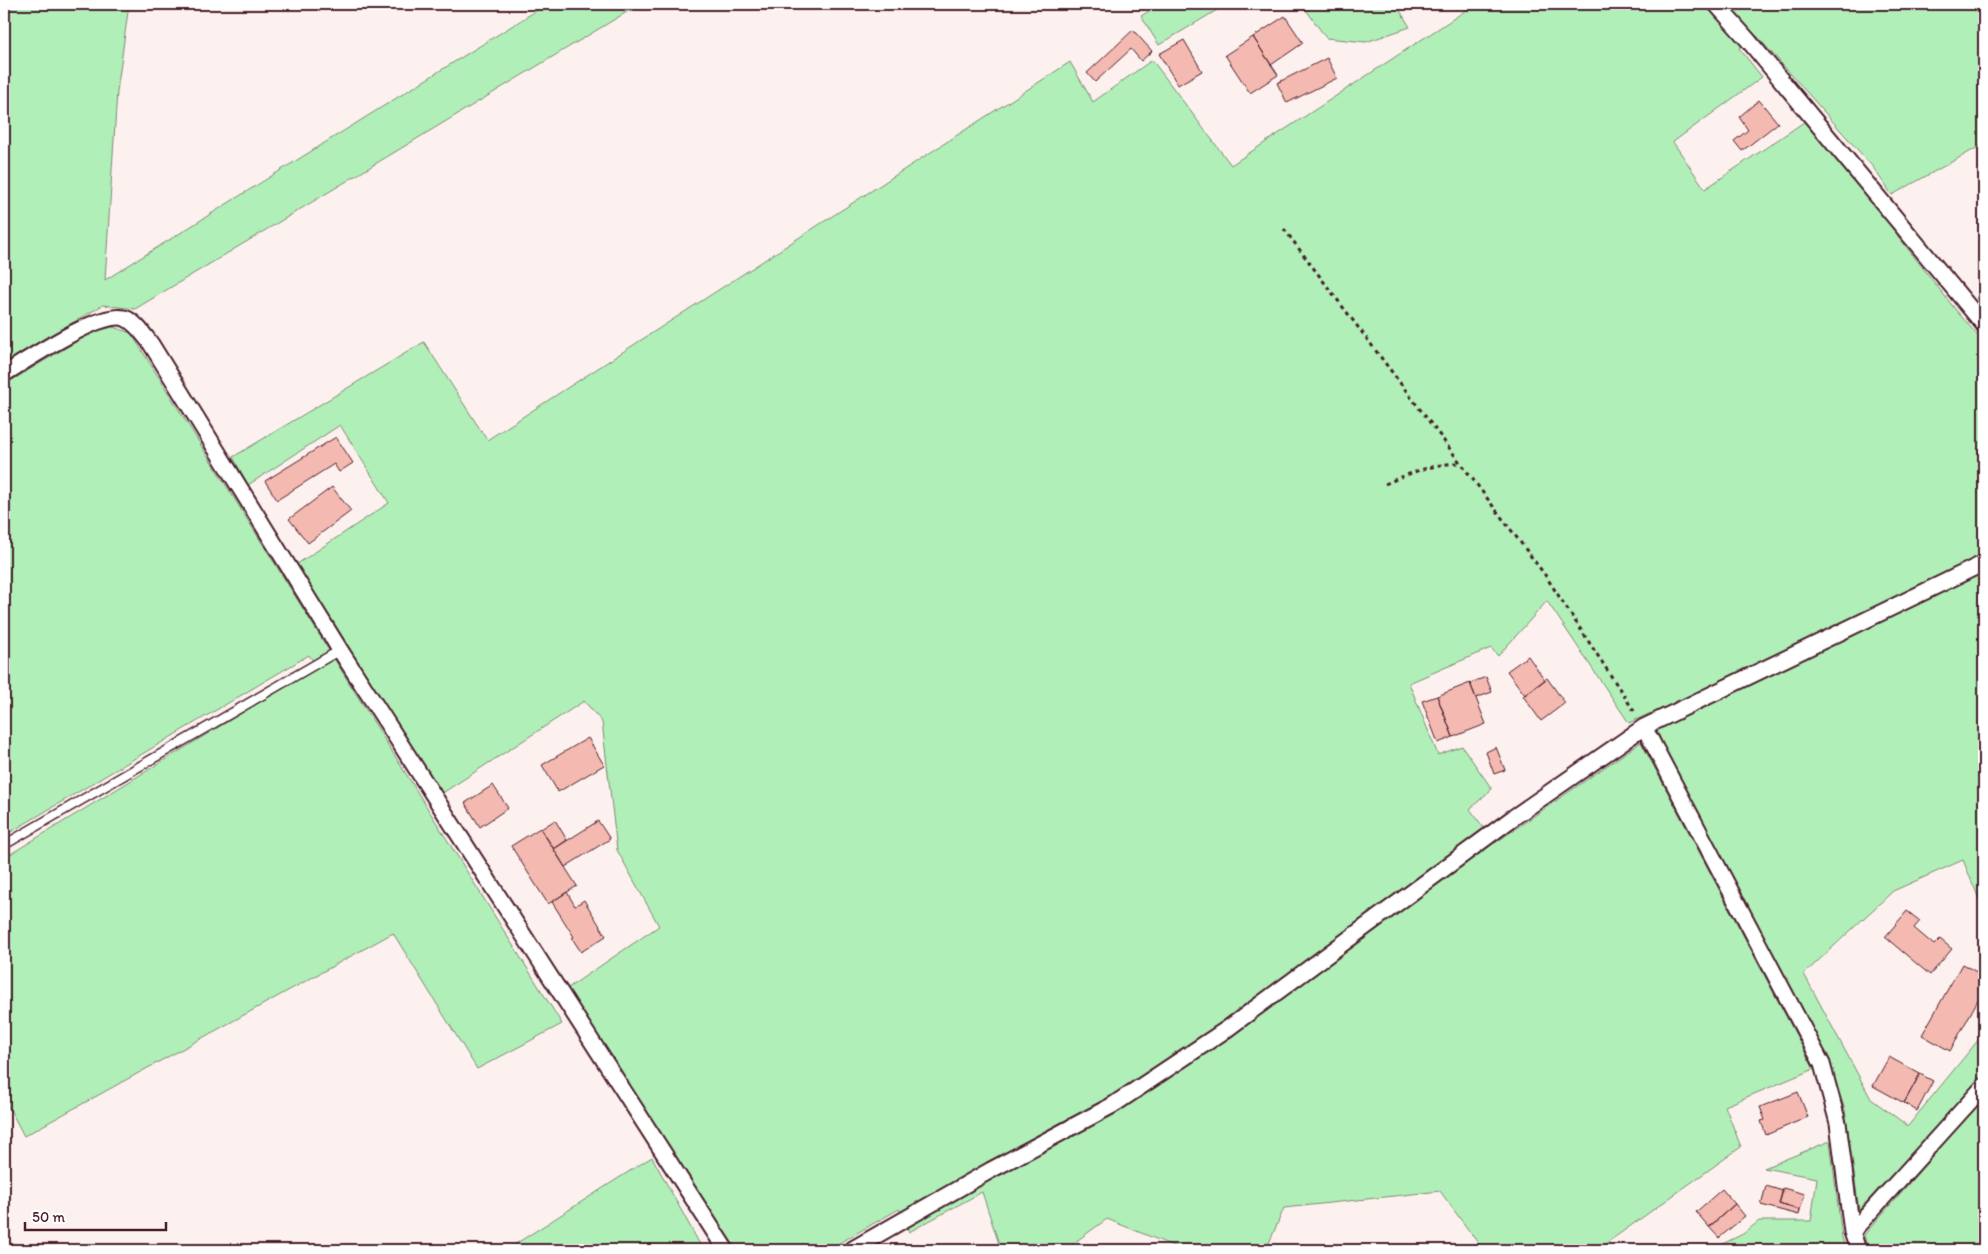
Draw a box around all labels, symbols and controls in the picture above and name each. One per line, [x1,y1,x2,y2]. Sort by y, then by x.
scale bar [25,1199,166,1231]
text: 50 m [32,1208,65,1226]

